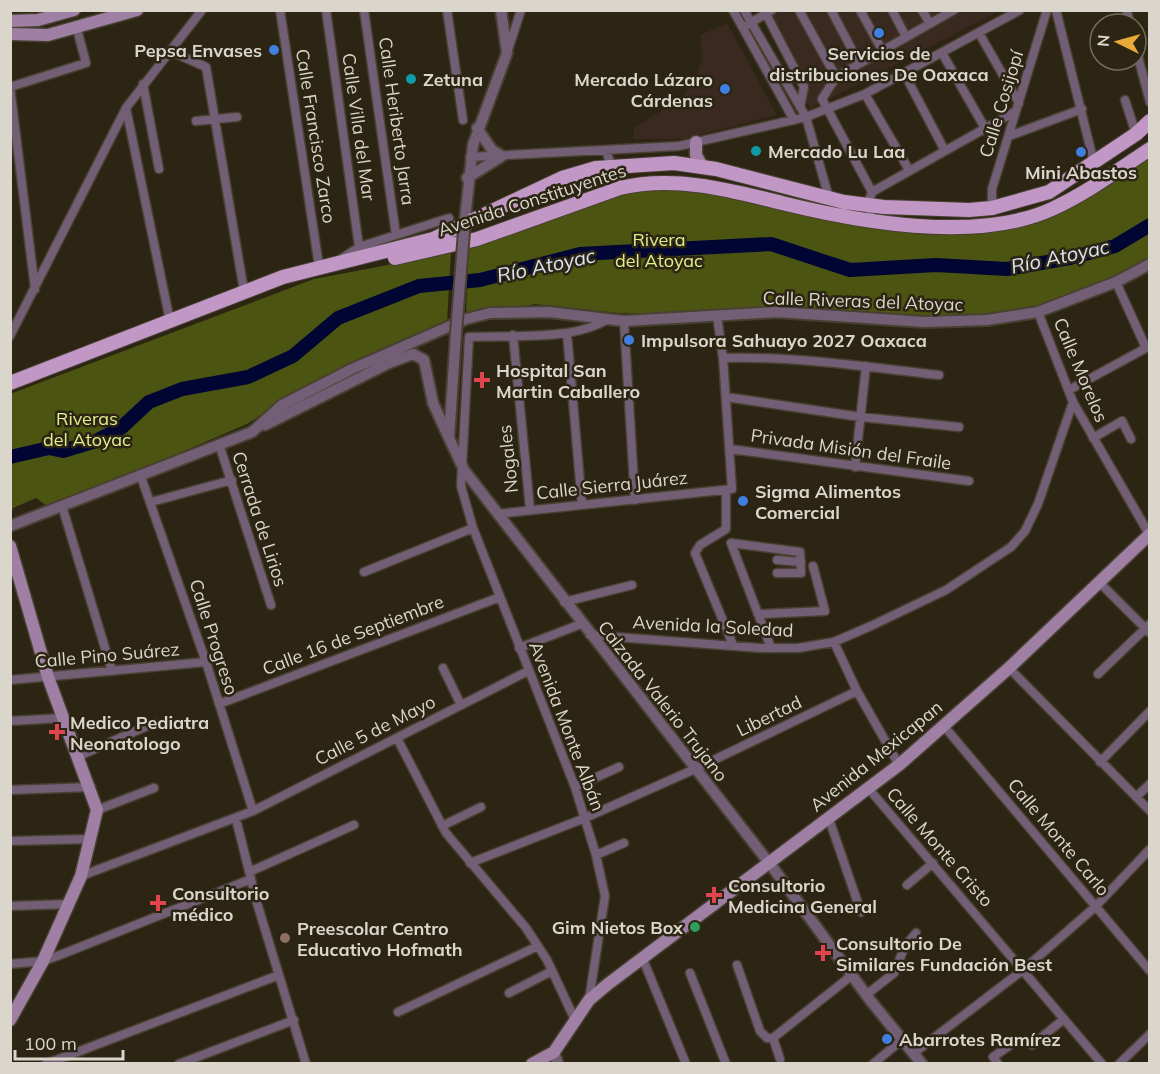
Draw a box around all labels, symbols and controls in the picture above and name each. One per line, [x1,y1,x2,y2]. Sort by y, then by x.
north arrow [1088,12,1148,72]
marker: Servicios de distribuciones De Oaxaca [872,26,886,40]
text: N [1093,34,1114,48]
street label: Calle Heriberto Jarra [374,35,420,207]
place label: Pepsa Envases [134,39,262,62]
place label: Servicios de distribuciones De Oaxaca [769,42,989,86]
marker: Pepsa Envases [267,43,281,57]
street label: Calle Cosijopí [974,46,1029,160]
street label: Calle Francisco Zarco [291,47,341,225]
street label: Calle Villa del Mar [337,52,381,203]
place label: Zetuna [423,68,483,91]
place label: Mercado Lázaro Cárdenas [574,68,713,112]
marker: Zetuna [404,72,418,86]
marker: Mercado Lázaro Cárdenas [718,82,732,96]
place label: Mercado Lu Laa [768,140,905,163]
marker: Mercado Lu Laa [749,144,763,158]
marker: Mini Abastos [1074,145,1088,159]
street label: Avenida Constituyentes [435,159,629,241]
place label: Mini Abastos [1025,161,1137,184]
park label: Rivera del Atoyac [615,228,703,272]
water label: Río Atoyac [1008,233,1112,279]
water label: Río Atoyac [494,242,598,288]
street label: Calle Riveras del Atoyac [762,286,964,316]
street label: Calle Morelos [1049,314,1113,426]
place label: Impulsora Sahuayo 2027 Oaxaca [641,329,927,352]
marker: Impulsora Sahuayo 2027 Oaxaca [622,333,636,347]
place label: Hospital San Martin Caballero [496,359,640,403]
marker: Hospital San Martin Caballero [473,371,491,389]
park label: Riveras del Atoyac [43,407,131,451]
street label: Nogales [493,424,523,494]
street label: Privada Misión del Fraile [749,424,953,474]
street label: Cerrada de Lirios [227,448,293,590]
street label: Calle Sierra Juárez [535,466,689,504]
place label: Sigma Alimentos Comercial [755,480,901,524]
marker: Sigma Alimentos Comercial [736,494,750,508]
street label: Calle Progreso [184,576,244,698]
street label: Calle 16 de Septiembre [259,590,447,680]
street label: Avenida la Soledad [632,610,794,642]
street label: Calzada Valerio Trujano [593,616,733,786]
street label: Calle Pino Suárez [34,637,180,673]
street label: Avenida Monte Albán [524,638,610,814]
street label: Calle 5 de Mayo [311,690,439,770]
street label: Libertad [733,690,805,742]
street label: Avenida Mexicapan [805,695,947,817]
place label: Medico Pediatra Neonatologo [70,711,209,755]
marker: Medico Pediatra Neonatologo [48,723,66,741]
street label: Calle Monte Carlo [1003,773,1115,901]
street label: Calle Monte Cristo [882,782,998,912]
place label: Consultorio Medicina General [728,874,877,918]
place label: Consultorio médico [172,882,269,926]
marker: Consultorio Medicina General [705,886,723,904]
marker: Consultorio médico [149,894,167,912]
place label: Gim Nietos Box [552,916,684,939]
place label: Preescolar Centro Educativo Hofmath [297,917,463,961]
marker: Gim Nietos Box [688,920,702,934]
marker: Preescolar Centro Educativo Hofmath [278,931,292,945]
place label: Consultorio De Similares Fundación Best [836,932,1052,976]
marker: Consultorio De Similares Fundación Best [814,944,832,962]
scale bar [15,1023,123,1061]
place label: Abarrotes Ramírez [899,1028,1061,1051]
text: 100 m [24,1032,77,1055]
marker: Abarrotes Ramírez [880,1032,894,1046]

